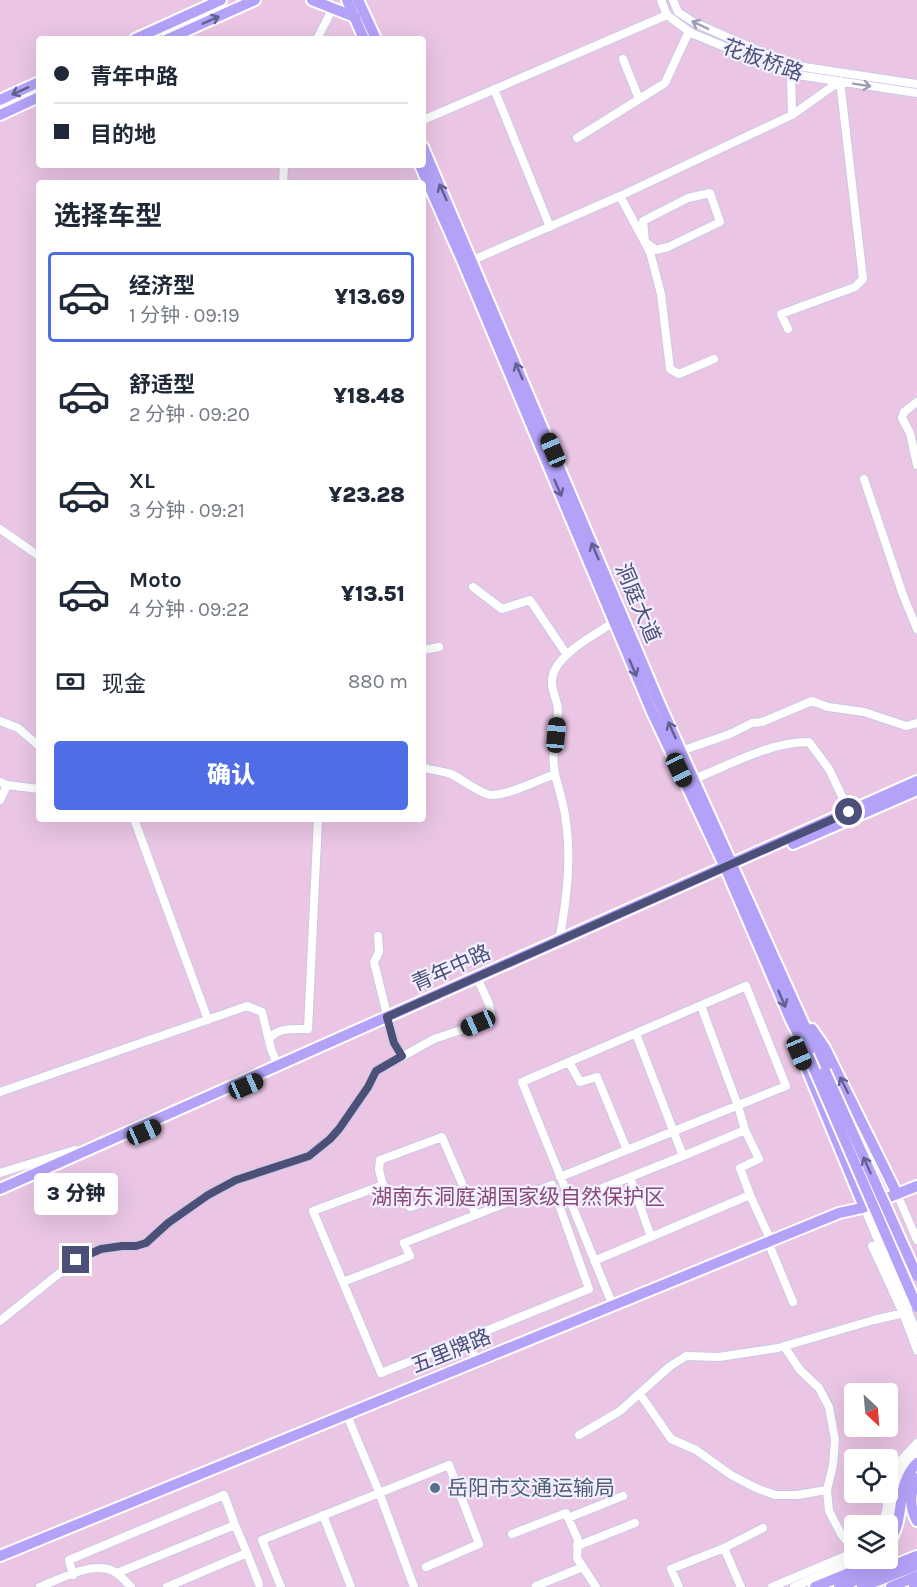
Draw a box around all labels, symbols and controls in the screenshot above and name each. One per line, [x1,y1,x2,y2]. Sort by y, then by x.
one-way arrow [202,13,220,25]
one-way arrow [692,19,710,30]
street label: 花板桥路 [719,34,807,86]
text: 青年中路 [90,64,178,90]
one-way arrow [852,80,872,91]
one-way arrow [11,86,29,97]
text: 目的地 [90,122,156,148]
one-way arrow [436,183,447,201]
text: 选择车型 [54,200,162,232]
icon: car [57,270,111,324]
text: 经济型 [129,273,195,299]
text: ¥13.69 [335,284,405,310]
text: 1 分钟 · 09:19 [129,304,240,327]
one-way arrow [513,363,524,381]
icon: car [57,369,111,423]
text: 舒适型 [129,372,195,398]
text: ¥18.48 [333,383,405,409]
text: 2 分钟 · 09:20 [129,403,250,426]
car [538,430,568,470]
icon: car [57,468,111,522]
text: XL [129,468,155,494]
one-way arrow [553,478,564,496]
text: ¥23.28 [328,482,405,508]
text: 3 分钟 · 09:21 [129,499,245,522]
one-way arrow [589,542,600,561]
street label: 洞庭大道 [611,560,665,646]
icon: car [57,567,111,621]
text: Moto [129,567,182,593]
text: ¥13.51 [341,581,405,607]
text: 4 分钟 · 09:22 [129,598,249,621]
one-way arrow [628,658,639,676]
icon: cash [54,665,87,698]
text: 880 m [348,670,408,693]
text: 现金 [102,671,146,697]
car [545,716,567,754]
one-way arrow [665,722,677,740]
button: 确认 [54,741,408,810]
car [663,750,695,790]
route start [835,798,862,825]
street label: 青年中路 [408,940,494,996]
one-way arrow [777,989,788,1007]
car [458,1007,498,1039]
car [784,1033,814,1073]
car [226,1070,266,1102]
one-way arrow [837,1076,849,1094]
car [124,1116,164,1148]
one-way arrow [861,1157,873,1175]
callout: 3 分钟 [34,1173,118,1215]
text: 3 分钟 [47,1182,105,1205]
park label: 湖南东洞庭湖国家级自然保护区 [371,1185,665,1209]
route end [62,1246,89,1273]
street label: 五里牌路 [408,1324,494,1378]
north arrow [844,1383,898,1437]
map controls [844,1383,898,1569]
button: locate [844,1449,898,1503]
place label: 岳阳市交通运输局 [447,1476,615,1500]
marker: 岳阳市交通运输局 [428,1481,442,1495]
button: layers [844,1515,898,1569]

